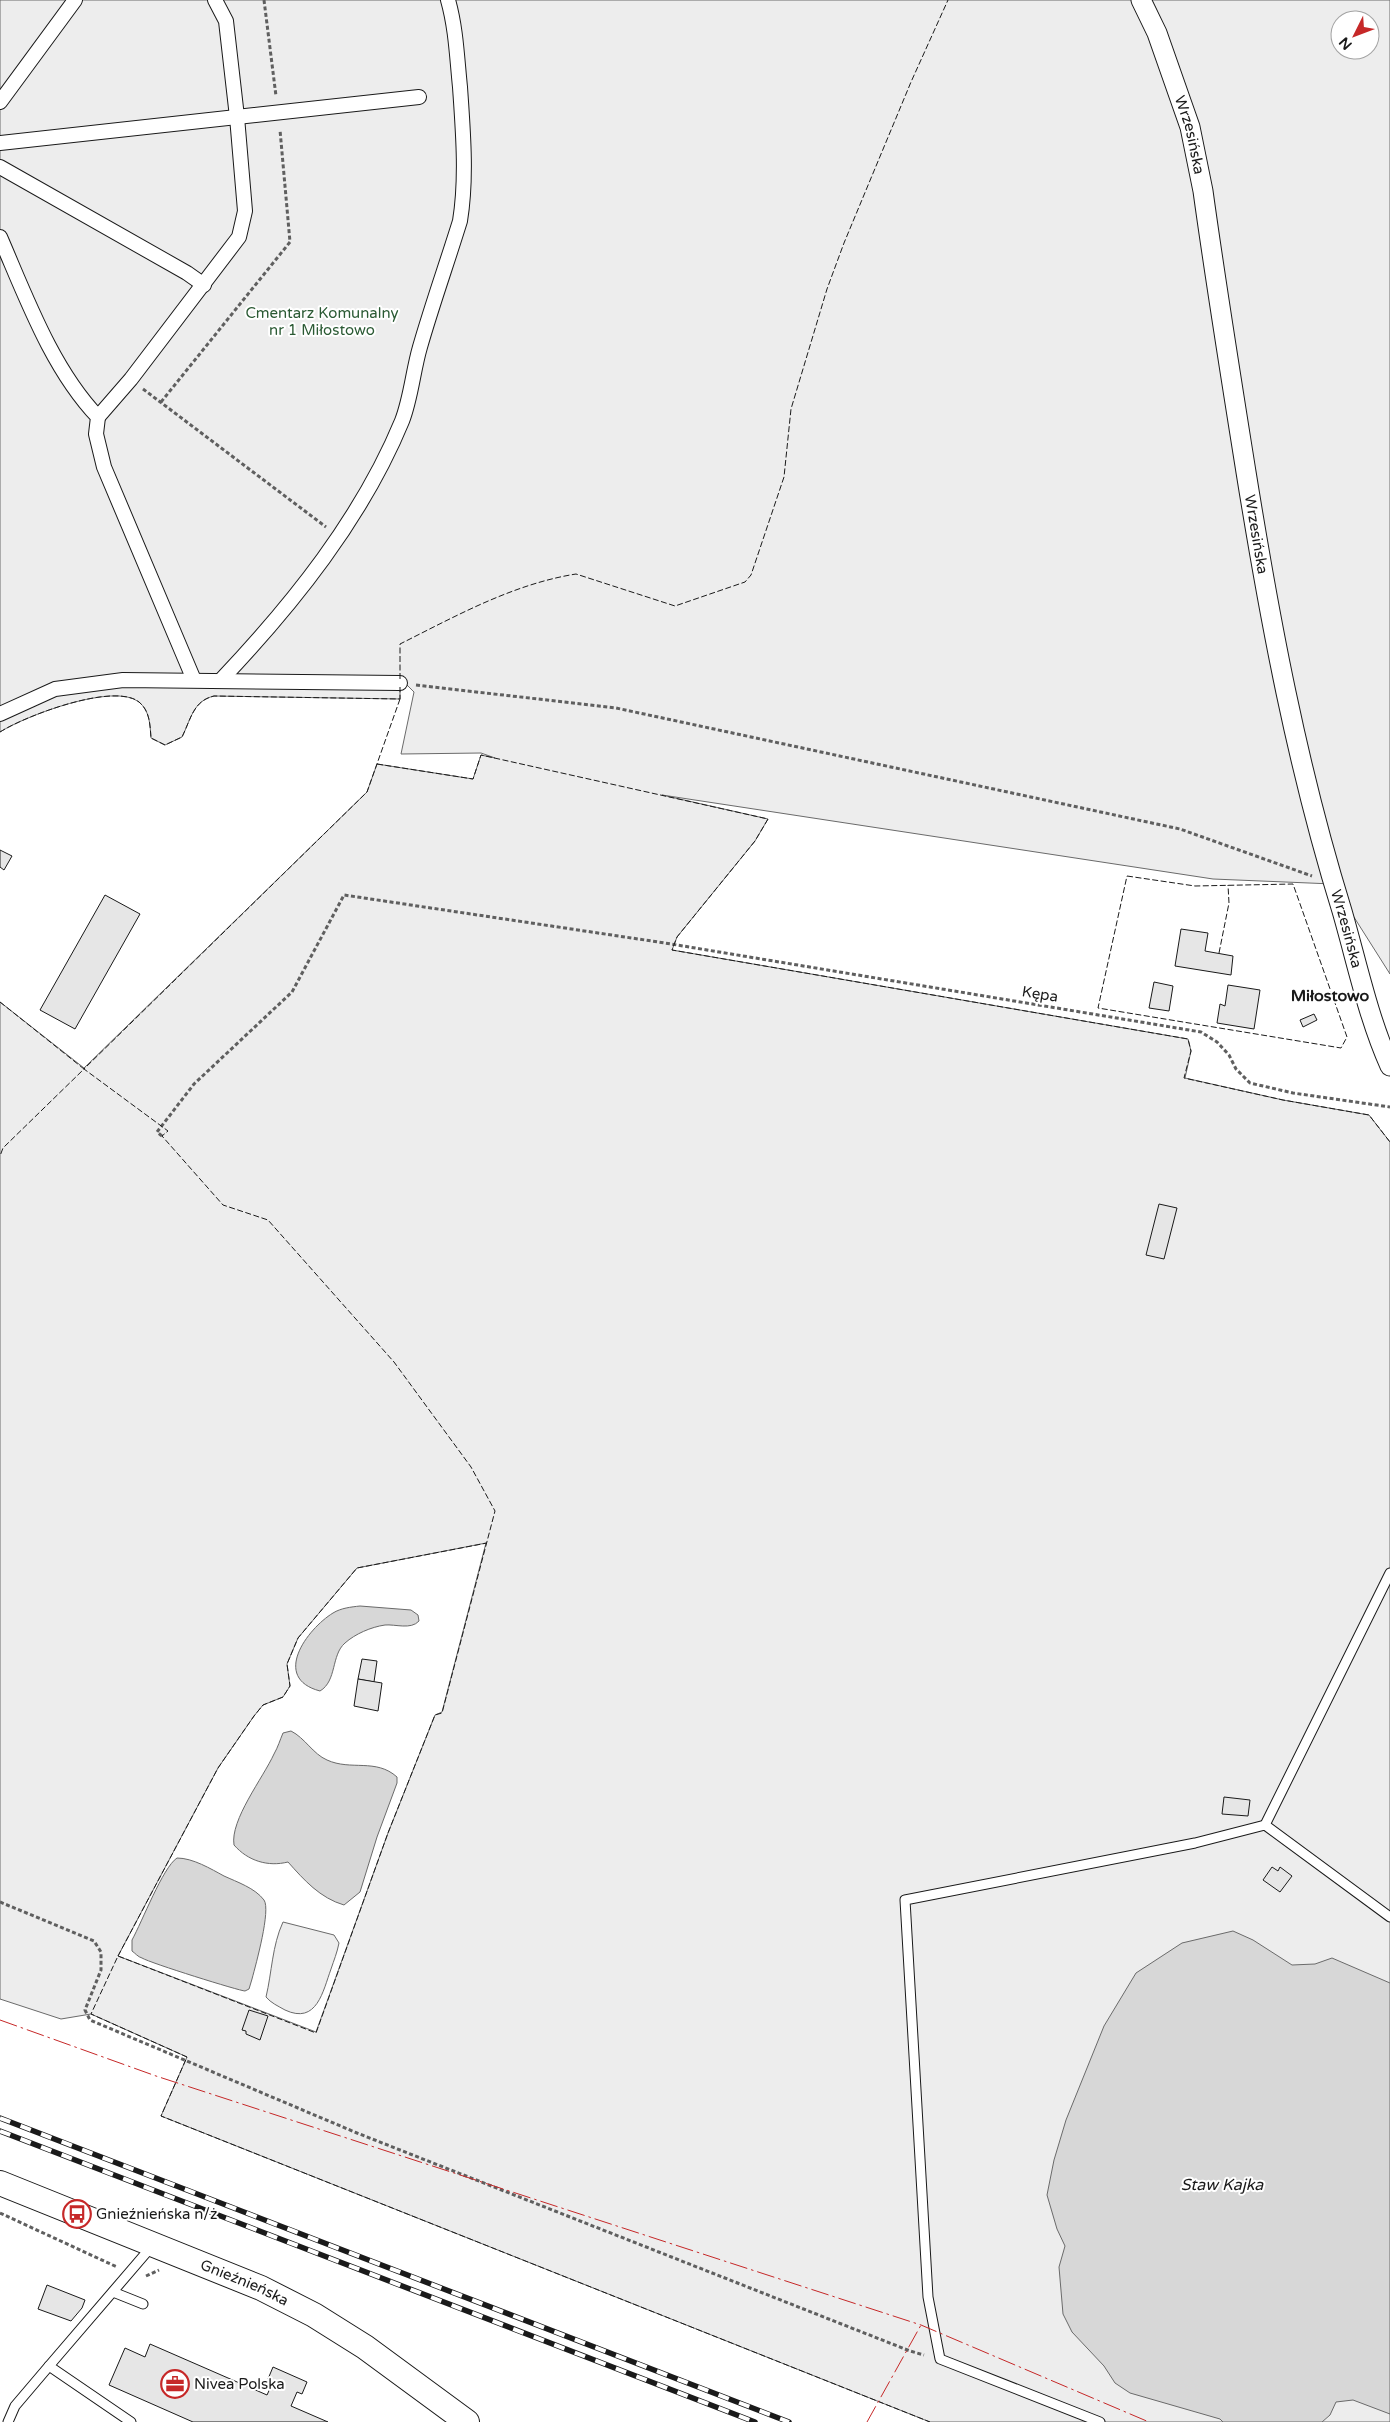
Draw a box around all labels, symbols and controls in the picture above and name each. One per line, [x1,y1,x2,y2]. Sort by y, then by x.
north arrow [1330,10,1380,60]
text: N [1336,33,1356,53]
street label: Wrzesińska [1171,93,1208,176]
park label: Cmentarz Komunalny nr 1 Miłostowo [245,304,399,339]
street label: Wrzesińska [1241,493,1272,576]
street label: Wrzesińska [1327,887,1366,970]
street label: Kępa [1021,982,1059,1006]
district label: Miłostowo [1291,986,1370,1006]
water label: Staw Kajka [1181,2175,1264,2195]
bus stop icon: Gnieźnieńska n/ż [62,2199,92,2229]
place label: Gnieźnieńska n/ż [96,2205,218,2223]
street label: Gnieźnieńska [198,2256,292,2310]
office icon: Nivea Polska [160,2369,190,2399]
place label: Nivea Polska [194,2375,285,2393]

